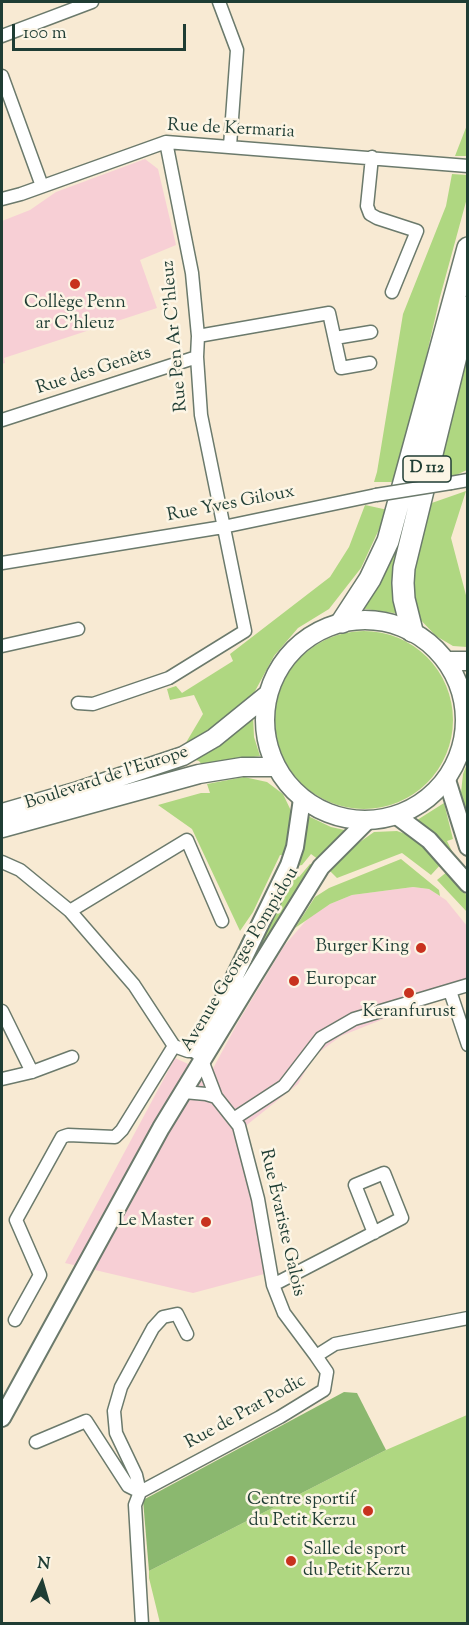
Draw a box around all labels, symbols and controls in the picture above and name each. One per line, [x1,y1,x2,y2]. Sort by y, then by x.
scale bar [15,12,189,50]
text: 100 m [23,21,67,47]
street label: Rue de Kermaria [167,116,295,144]
street label: Rue Pen Ar C'hleuz [159,259,193,413]
marker: Collège Penn ar C'hleuz [68,277,82,291]
place label: Collège Penn ar C'hleuz [24,293,126,336]
street label: Rue des Genêts [34,343,154,401]
road number: D 112 [403,456,451,482]
street label: Rue Yves Giloux [165,482,297,528]
street label: Boulevard de l'Europe [23,742,191,816]
street label: Avenue Georges Pompidou [177,864,305,1056]
place label: Burger King [315,937,409,959]
marker: Burger King [414,941,428,955]
place label: Europcar [306,970,377,992]
marker: Europcar [287,974,301,988]
marker: Keranfurust [402,986,416,1000]
place label: Keranfurust [362,1002,456,1024]
street label: Rue Évariste Galois [254,1147,308,1299]
place label: Le Master [118,1211,194,1233]
marker: Le Master [199,1215,213,1229]
street label: Rue de Prat Podic [182,1371,310,1455]
place label: Centre sportif du Petit Kerzu [247,1490,356,1532]
marker: Centre sportif du Petit Kerzu [361,1504,375,1518]
place label: Salle de sport du Petit Kerzu [303,1540,411,1582]
north arrow [12,1553,72,1613]
text: N [36,1553,51,1577]
marker: Salle de sport du Petit Kerzu [284,1554,298,1568]

